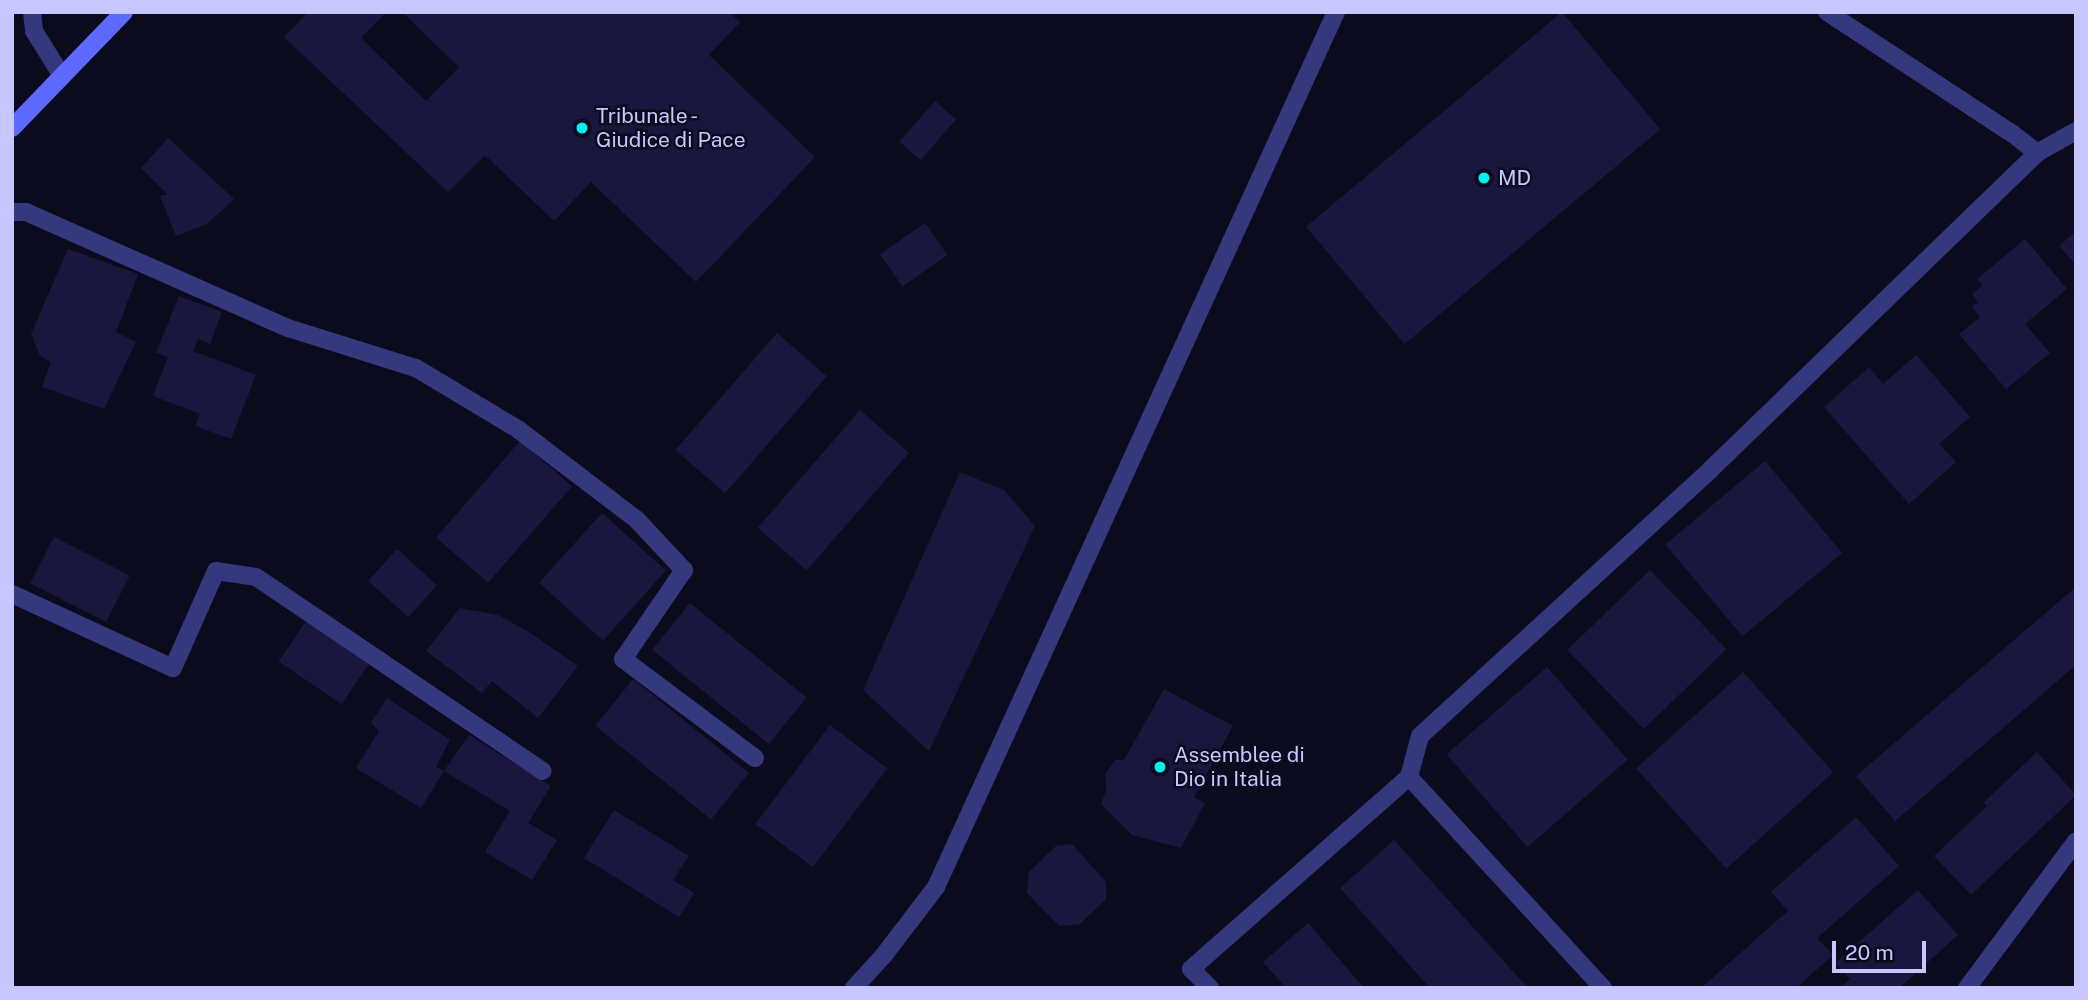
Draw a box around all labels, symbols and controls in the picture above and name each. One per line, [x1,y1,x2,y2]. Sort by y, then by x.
place label: Tribunale - Giudice di Pace [596,103,746,153]
marker: Tribunale - Giudice di Pace [574,120,590,136]
place label: MD [1498,165,1531,191]
marker: MD [1476,170,1492,186]
place label: Assemblee di Dio in Italia [1174,742,1305,792]
marker: Assemblee di Dio in Italia [1152,759,1168,775]
scale bar [1836,926,1930,970]
text: 20 m [1845,940,1894,965]

